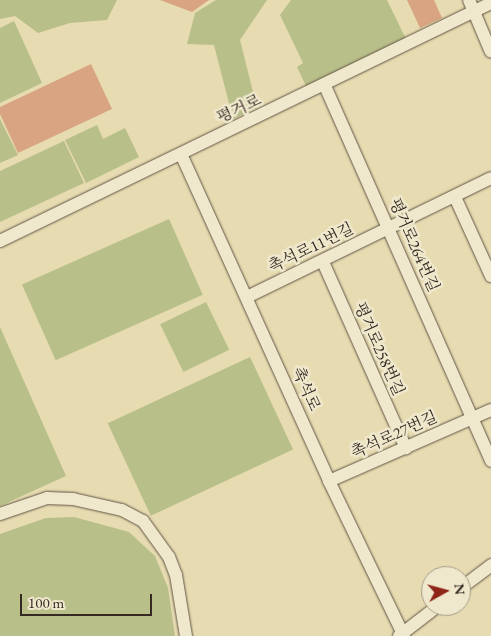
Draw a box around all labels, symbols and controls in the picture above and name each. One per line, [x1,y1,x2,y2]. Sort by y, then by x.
street label: 평거로 [214,91,264,127]
street label: 평거로264번길 [385,195,443,295]
street label: 촉석로11번길 [265,219,357,277]
street label: 평거로258번길 [350,299,408,399]
street label: 촉석로 [288,364,324,414]
street label: 촉석로27번길 [348,407,440,463]
north arrow [421,566,471,616]
text: N [450,583,470,596]
scale bar [22,584,155,616]
text: 100 m [28,593,64,612]

